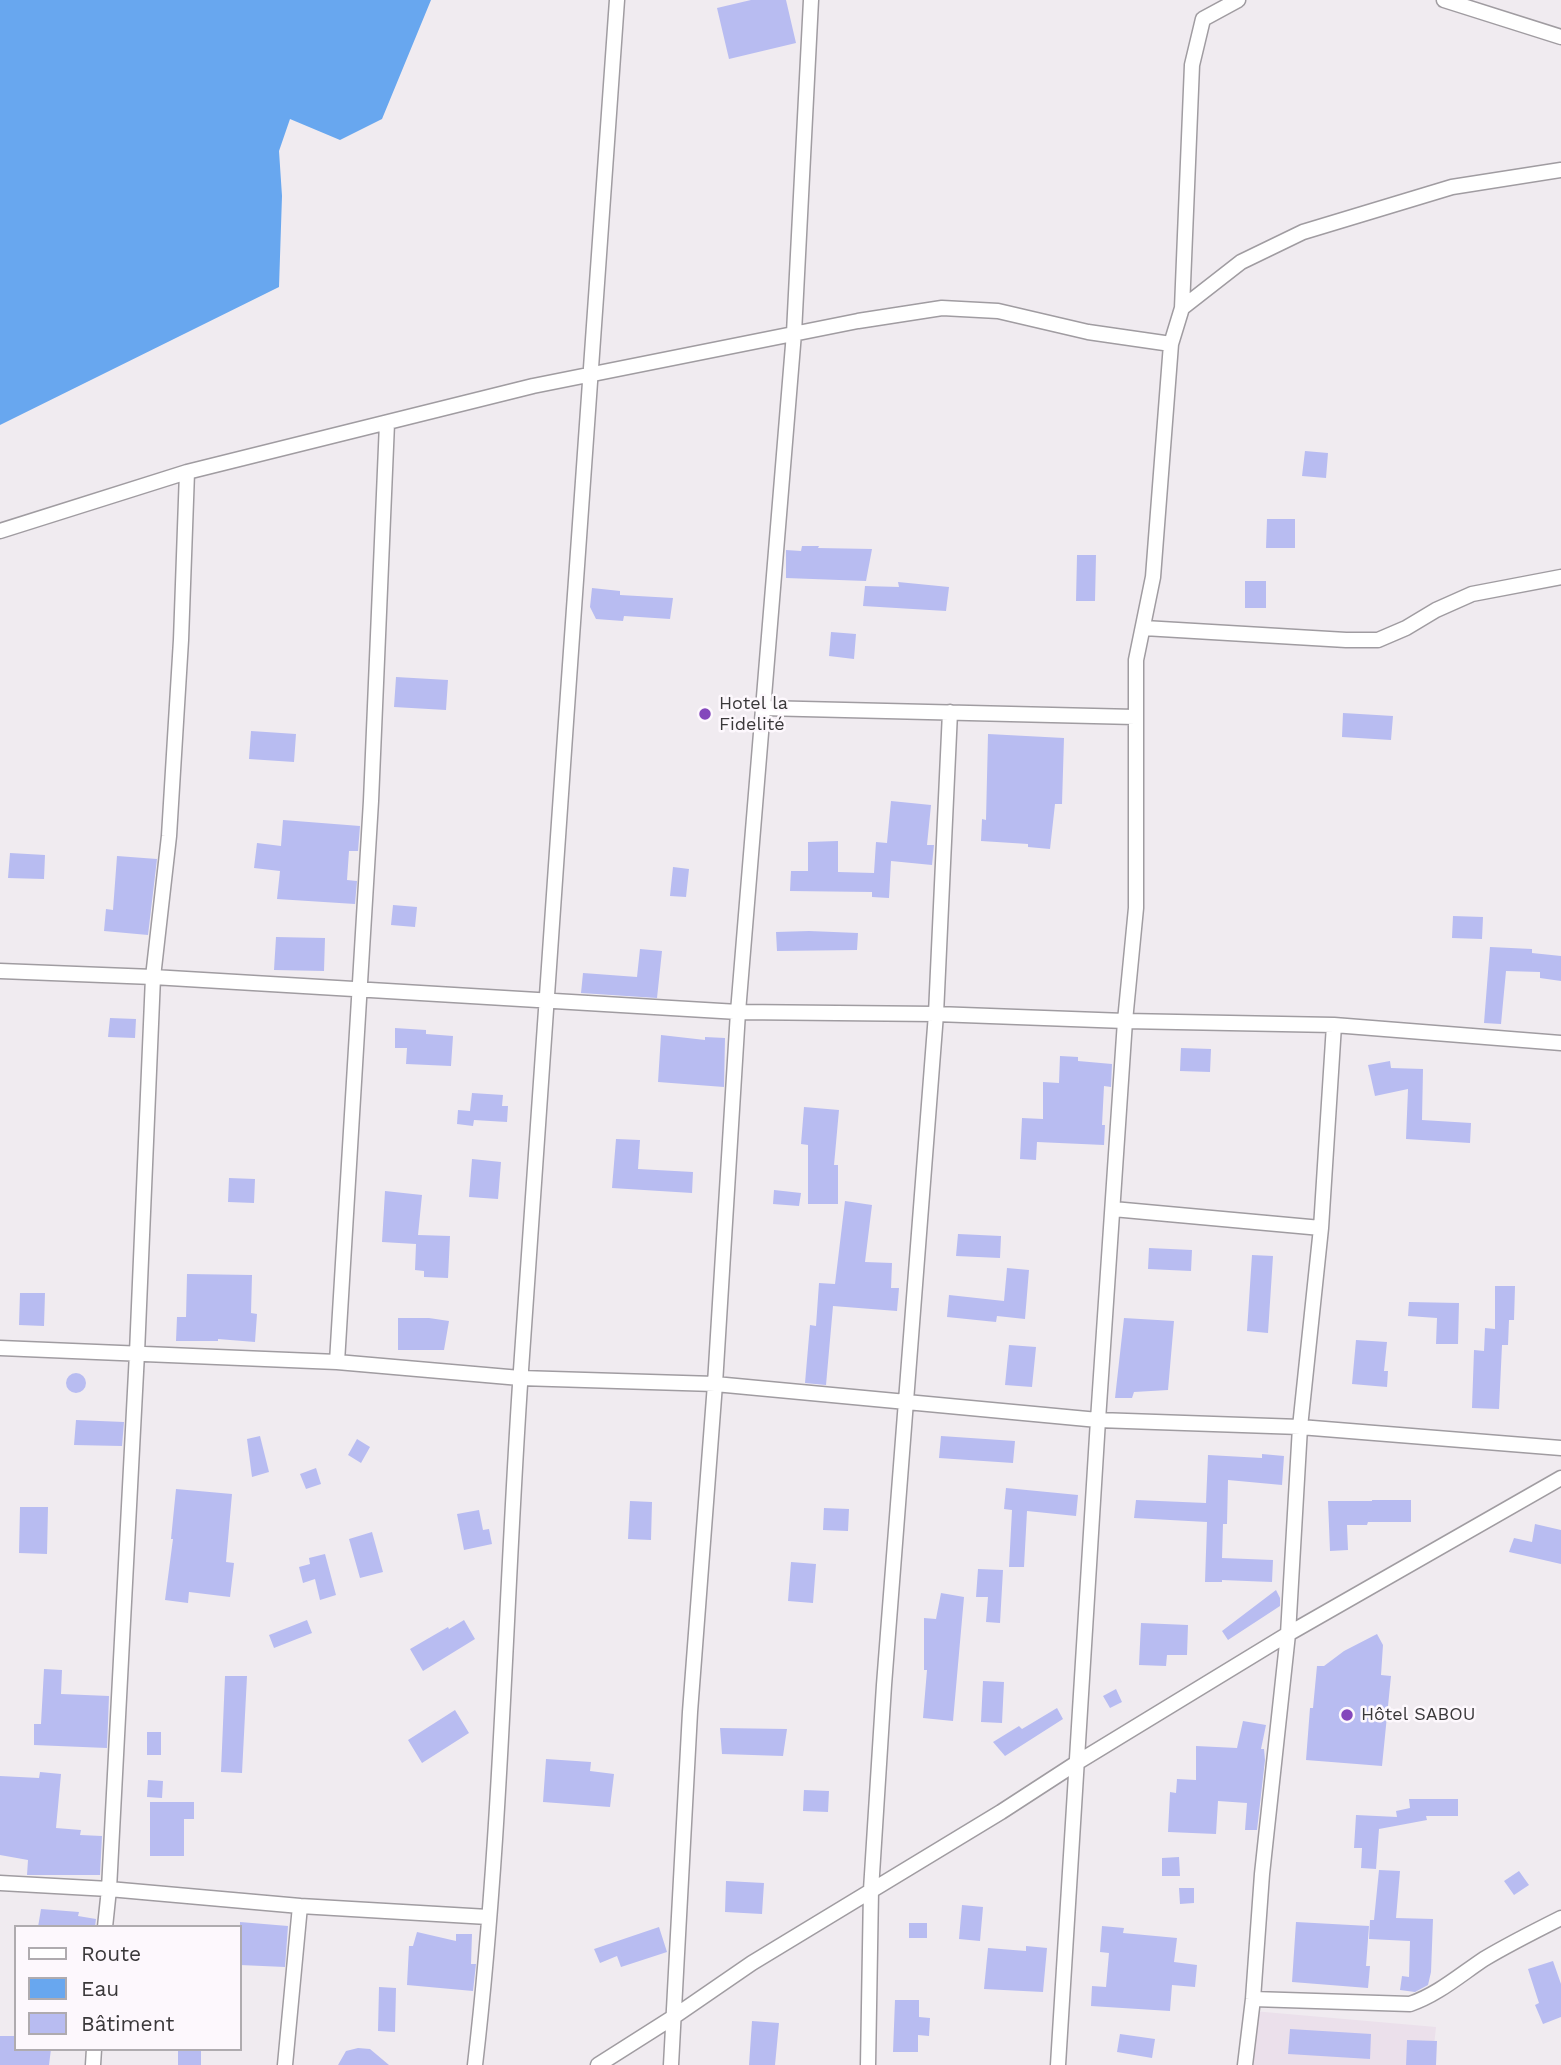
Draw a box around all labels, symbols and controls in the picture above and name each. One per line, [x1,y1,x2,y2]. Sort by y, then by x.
place label: Hotel la Fidelité [719,693,788,736]
marker: Hotel la Fidelité [697,706,713,722]
place label: Hôtel SABOU [1361,1704,1475,1726]
marker: Hôtel SABOU [1339,1707,1355,1723]
legend [14,1925,242,2051]
text: Route [81,1941,141,1966]
text: Eau [81,1976,119,2001]
text: Bâtiment [81,2011,174,2036]

